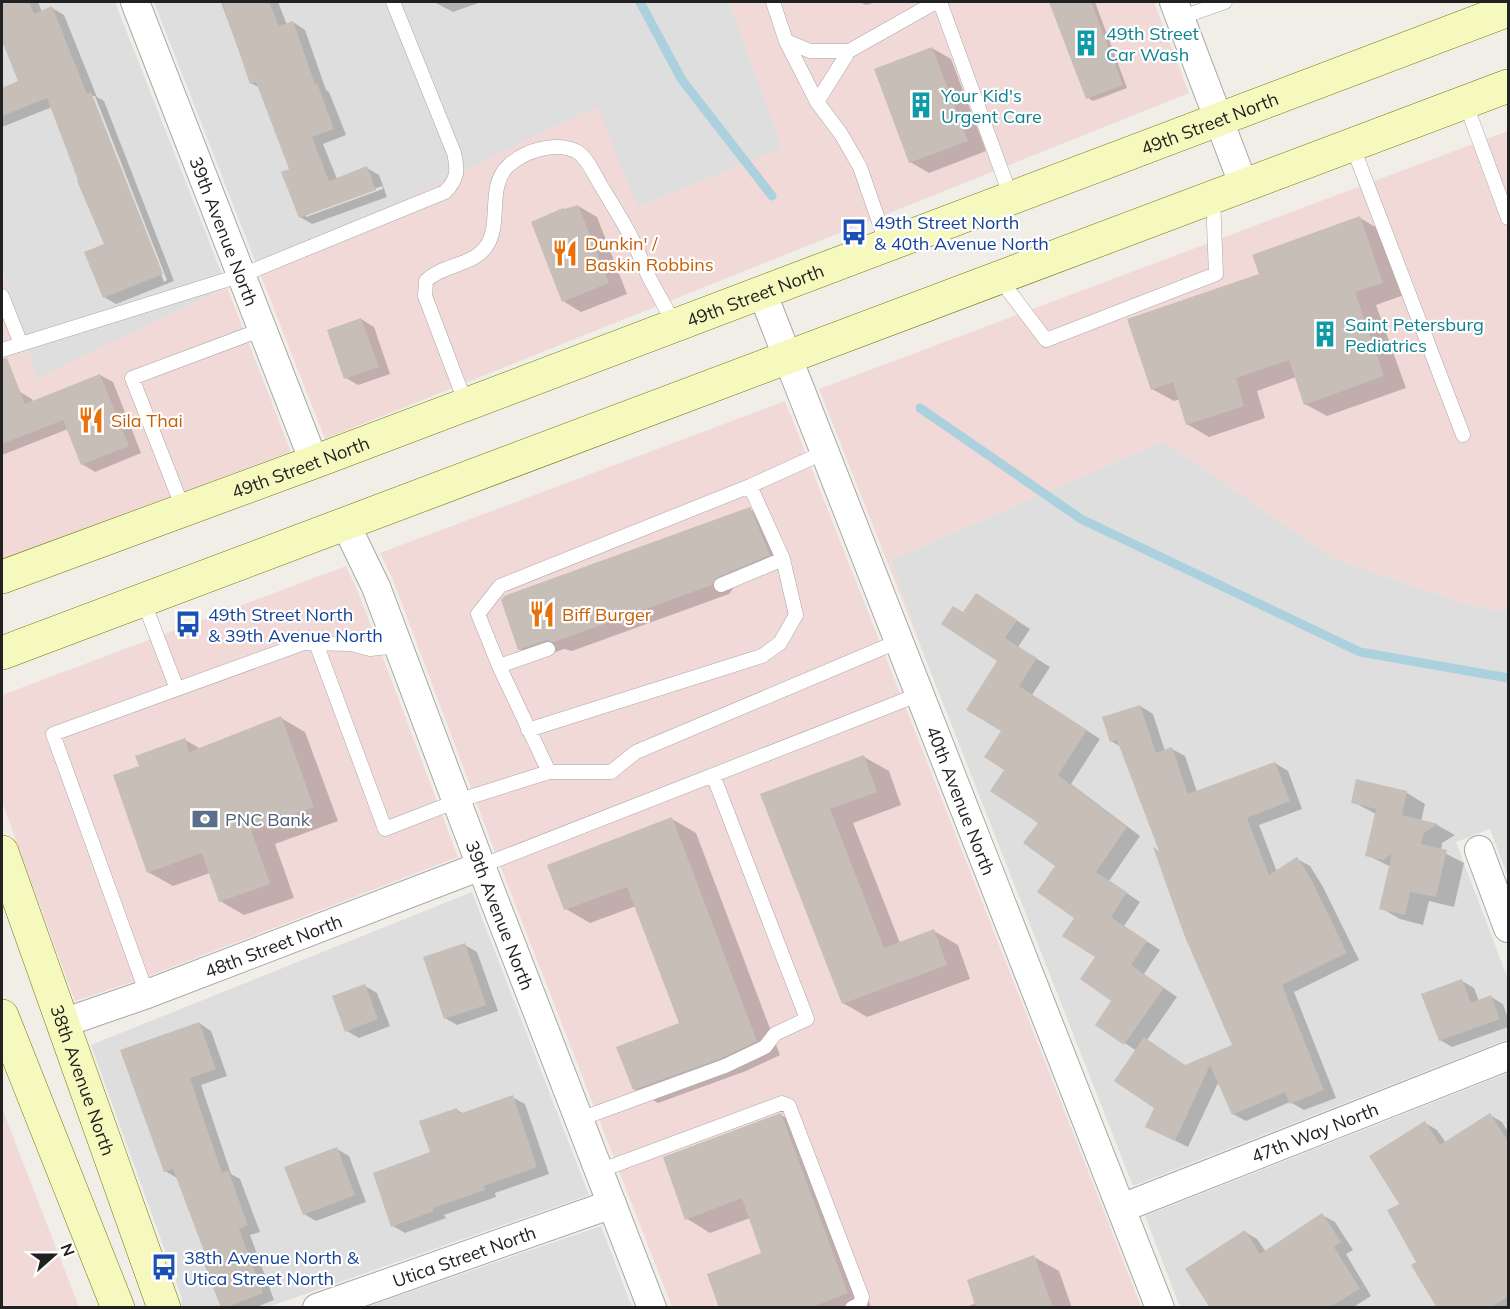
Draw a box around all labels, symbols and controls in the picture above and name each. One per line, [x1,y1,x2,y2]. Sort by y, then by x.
place label: 49th Street Car Wash [1106,22,1199,66]
building icon: 49th Street Car Wash [1071,28,1101,58]
place label: Your Kid's Urgent Care [940,84,1042,128]
street label: 49th Street North [1137,87,1282,159]
building icon: Your Kid's Urgent Care [906,90,936,120]
street label: 39th Avenue North [185,153,264,309]
place label: 49th Street North & 40th Avenue North [874,211,1049,255]
bus stop icon: 49th Street North & 40th Avenue North [839,217,869,247]
place label: Dunkin' / Baskin Robbins [585,232,714,276]
restaurant icon: Dunkin' / Baskin Robbins [550,238,580,268]
street label: 49th Street North [683,259,827,332]
place label: Saint Petersburg Pediatrics [1345,313,1484,357]
building icon: Saint Petersburg Pediatrics [1310,319,1340,349]
restaurant icon: Sila Thai [76,405,106,435]
place label: Sila Thai [111,409,183,432]
street label: 49th Street North [228,431,372,503]
restaurant icon: Biff Burger [527,599,557,629]
place label: 49th Street North & 39th Avenue North [208,603,383,647]
place label: Biff Burger [562,603,652,626]
bus stop icon: 49th Street North & 39th Avenue North [173,609,203,639]
street label: 40th Avenue North [922,723,1001,878]
bank icon: PNC Bank [190,804,220,834]
place label: PNC Bank [225,808,311,831]
street label: 39th Avenue North [461,837,539,993]
street label: 48th Street North [201,909,345,982]
street label: 38th Avenue North [46,1002,120,1158]
street label: 47th Way North [1248,1097,1382,1168]
street label: Utica Street North [389,1220,539,1292]
north arrow [24,1225,84,1285]
text: N [57,1240,80,1259]
place label: 38th Avenue North & Utica Street North [184,1246,360,1290]
bus stop icon: 38th Avenue North & Utica Street North [149,1252,179,1282]

